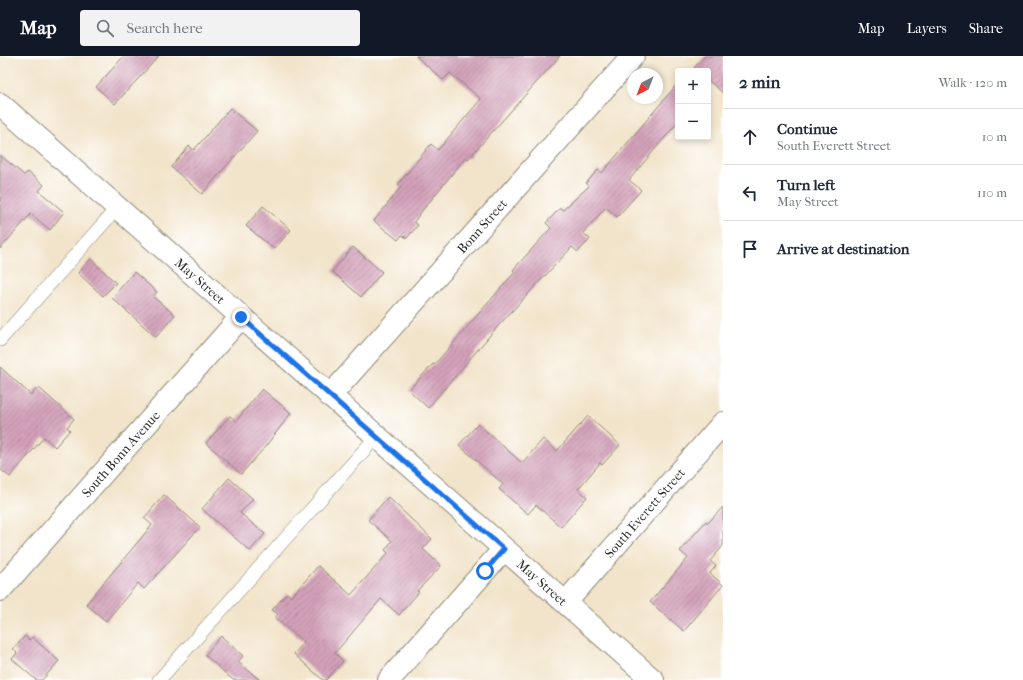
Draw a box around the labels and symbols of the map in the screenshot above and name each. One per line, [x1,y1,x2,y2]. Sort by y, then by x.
north arrow [627,68,663,104]
street label: Bonn Street [454,196,510,256]
street label: May Street [172,255,228,307]
route end [232,308,250,326]
street label: South Bonn Avenue [79,407,163,500]
street label: South Everett Street [602,465,688,561]
street label: May Street [514,557,570,609]
route start [476,562,494,580]

